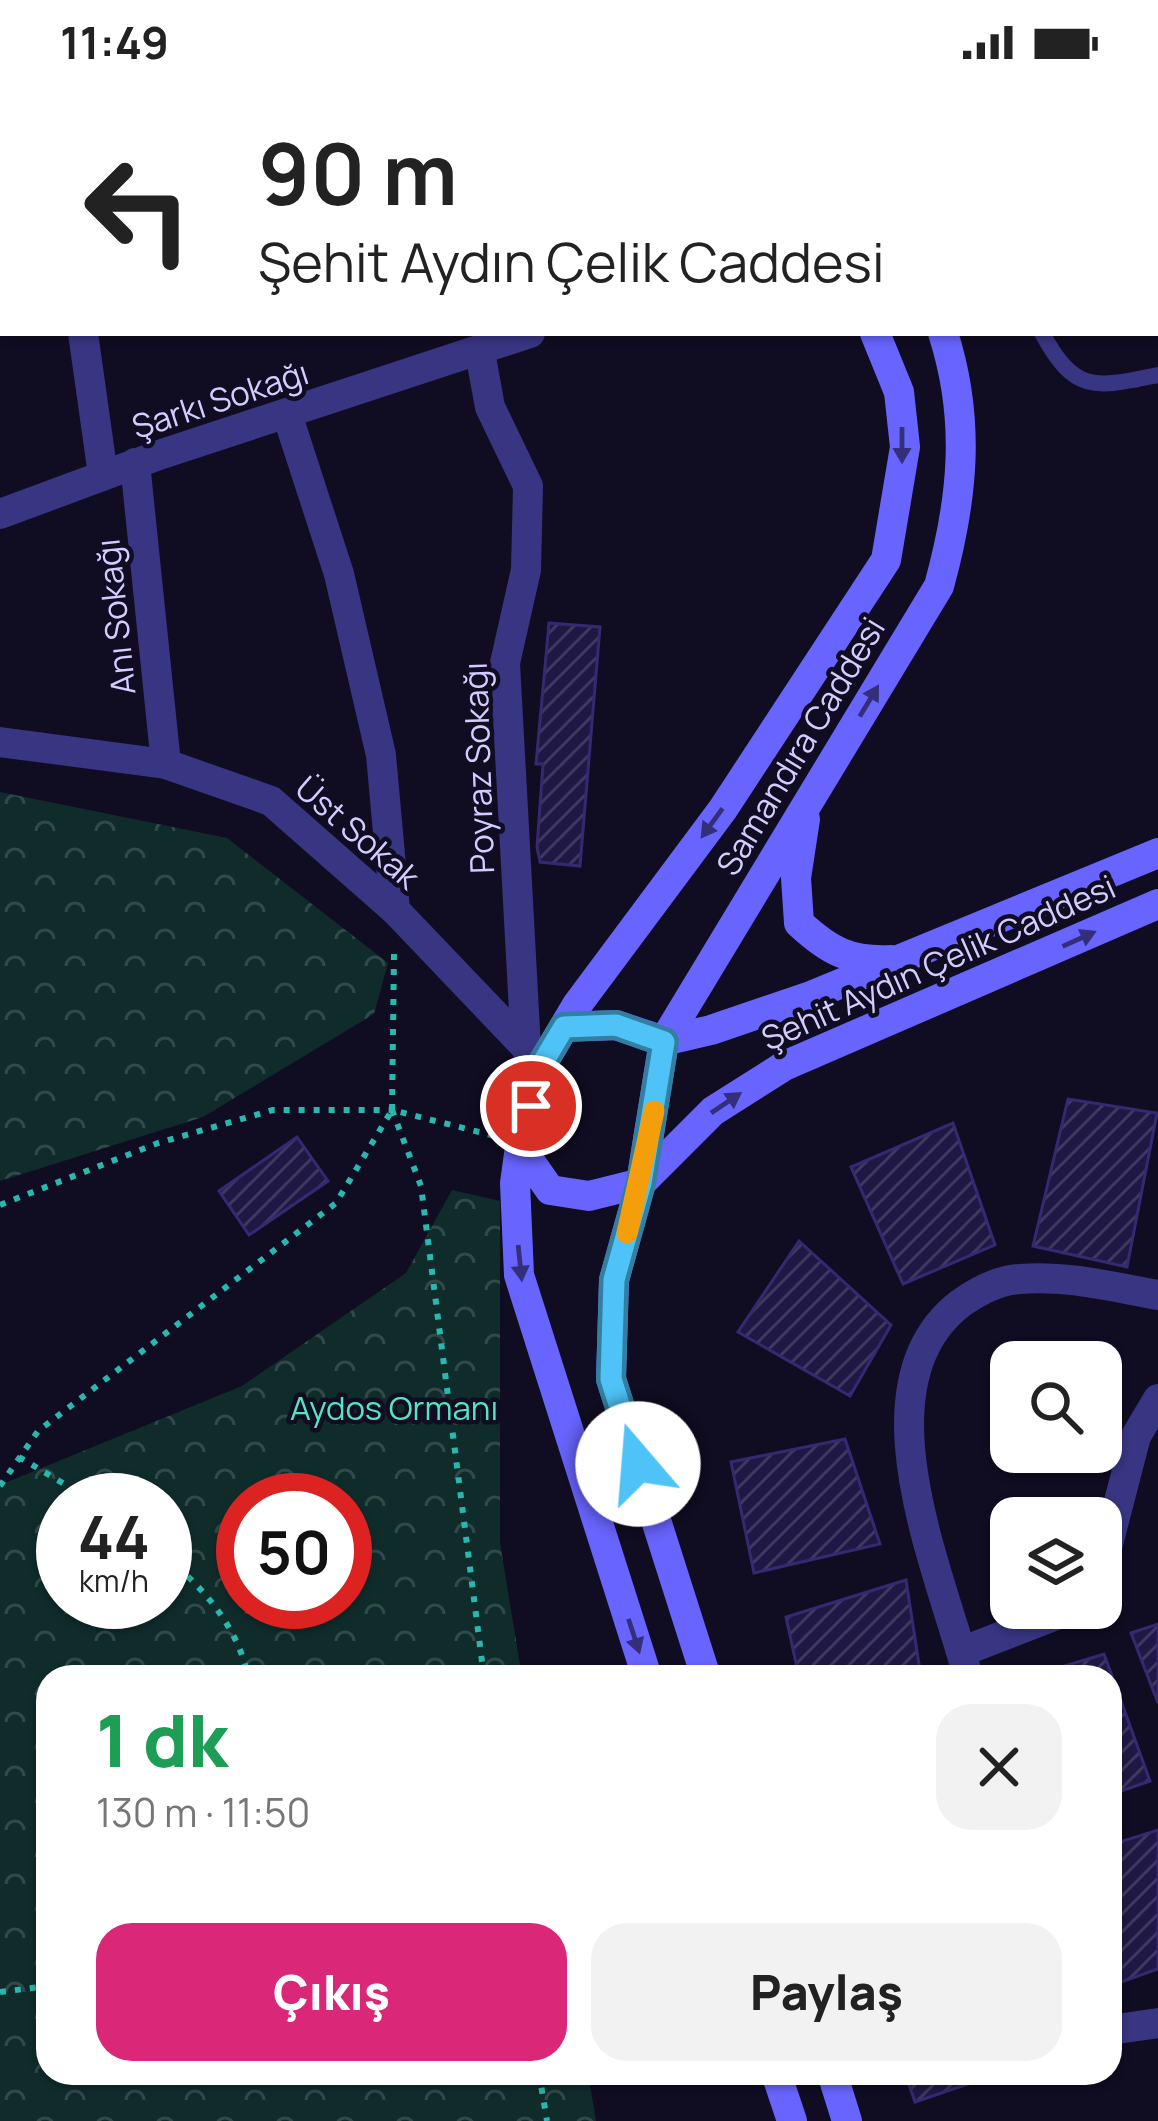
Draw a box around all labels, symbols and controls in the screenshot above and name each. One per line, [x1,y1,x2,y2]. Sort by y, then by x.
text: 11:49 [60,11,169,73]
text: 90 m [258,115,458,230]
icon: left [60,132,216,288]
text: Şehit Aydın Çelik Caddesi [258,224,885,298]
street label: Şarkı Sokağı [126,349,314,449]
one-way arrow [893,427,912,465]
street label: Anı Sokağı [84,537,146,697]
street label: Samandıra Caddesi [705,609,895,883]
street label: Poyraz Sokağı [452,662,504,874]
one-way arrow [858,684,879,718]
street label: Üst Sokak [286,765,431,900]
one-way arrow [701,807,725,839]
street label: Şehit Aydın Çelik Caddesi [754,864,1122,1060]
one-way arrow [1061,928,1096,948]
pin [480,1055,582,1157]
icon: arrive [498,1073,564,1139]
one-way arrow [710,1092,742,1115]
one-way arrow [511,1245,530,1283]
map controls [990,1341,1122,1629]
button: search [990,1341,1122,1473]
park label: Aydos Ormanı [290,1385,498,1430]
position arrow [575,1401,701,1527]
speed limit sign: 50 [216,1473,372,1629]
text: 44 [78,1495,150,1577]
button: layers [990,1497,1122,1629]
text: km/h [79,1560,149,1601]
one-way arrow [625,1618,644,1655]
text: 1 dk [96,1690,228,1789]
button: close [936,1704,1062,1830]
text: 130 m · 11:50 [96,1785,310,1839]
button: Çıkış [96,1923,567,2061]
button: Paylaş [591,1923,1062,2061]

